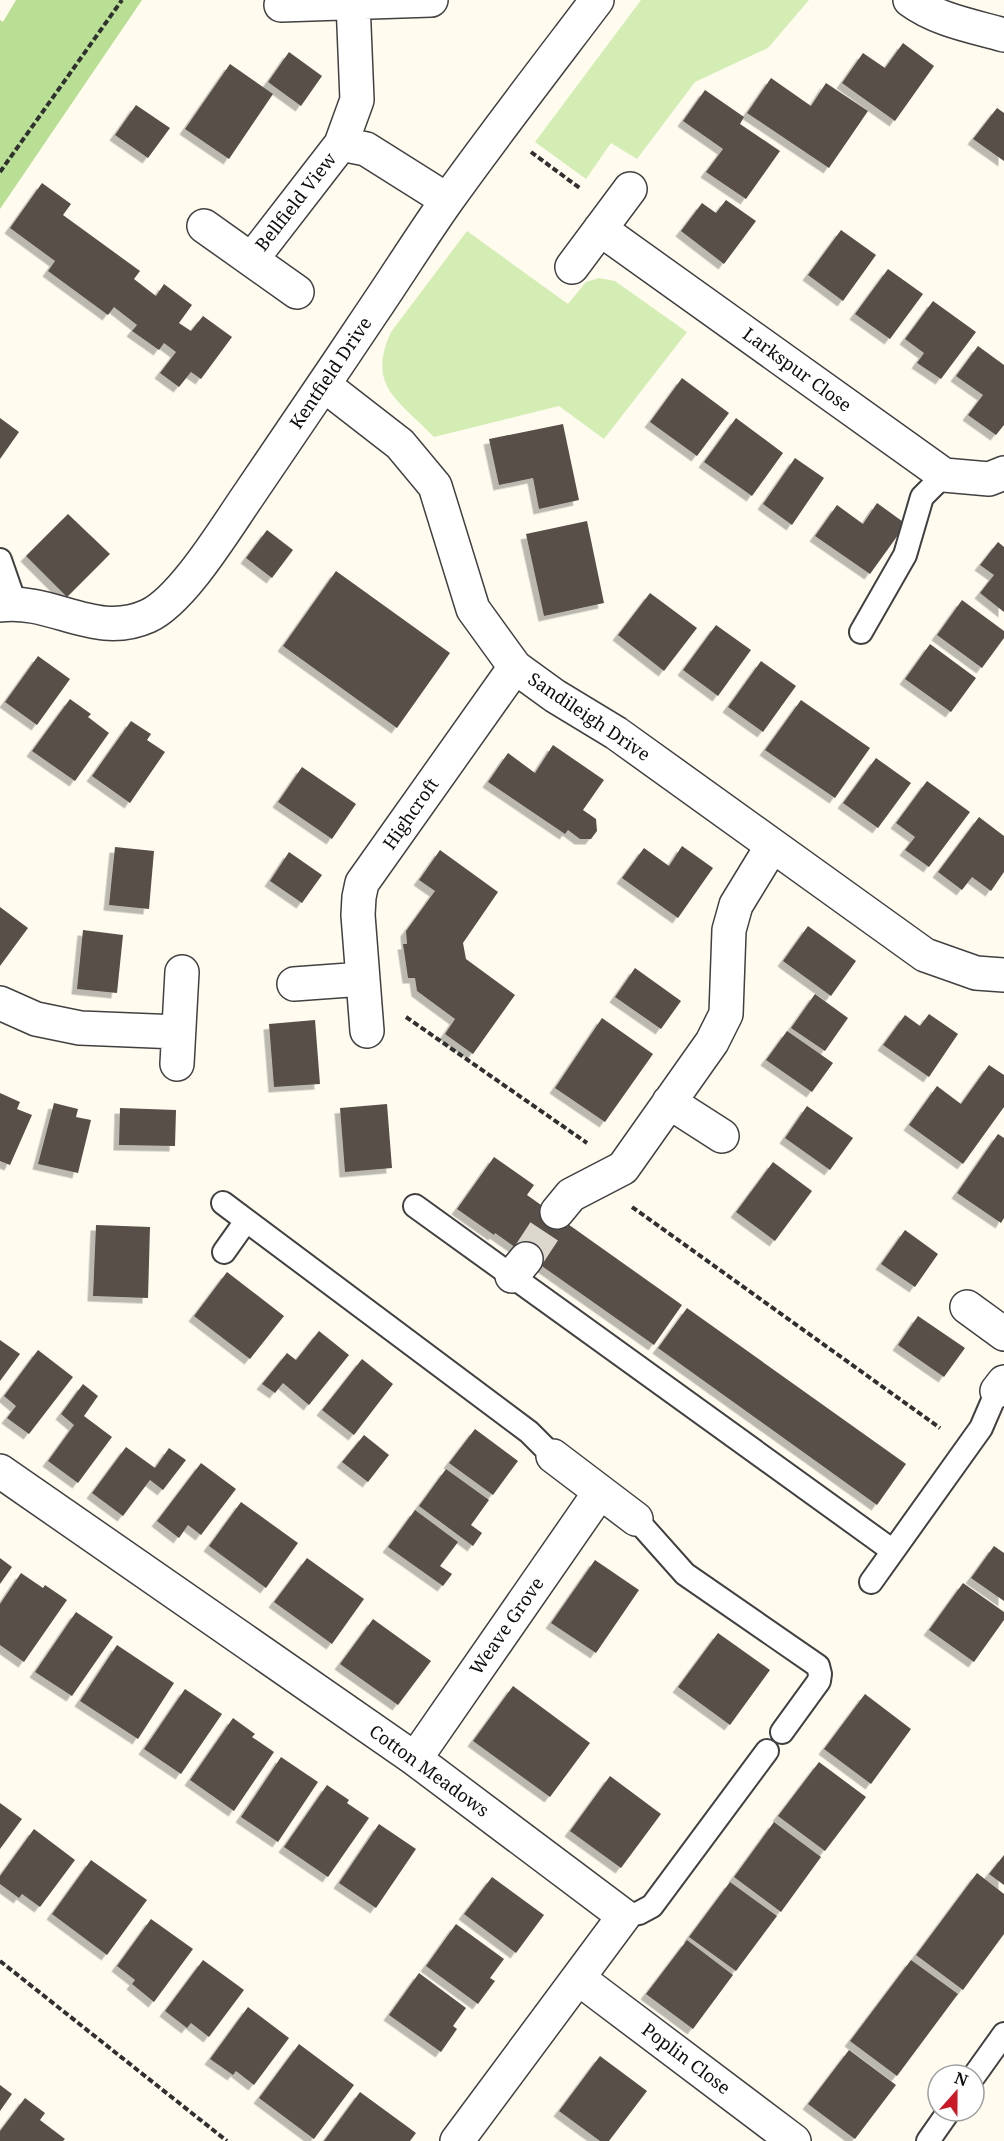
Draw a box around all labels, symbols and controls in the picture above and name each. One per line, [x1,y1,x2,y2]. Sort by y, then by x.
street label: Bellfield View [249,147,341,255]
street label: Kentfield Drive [284,312,376,433]
street label: Larkspur Close [738,322,857,417]
street label: Sandileigh Drive [524,666,655,766]
street label: Highcroft [377,773,443,854]
street label: Weave Grove [464,1572,549,1679]
street label: Cotton Meadows [365,1719,494,1822]
street label: Poplin Close [638,2017,736,2099]
north arrow [926,2063,986,2123]
text: N [952,2066,972,2092]

